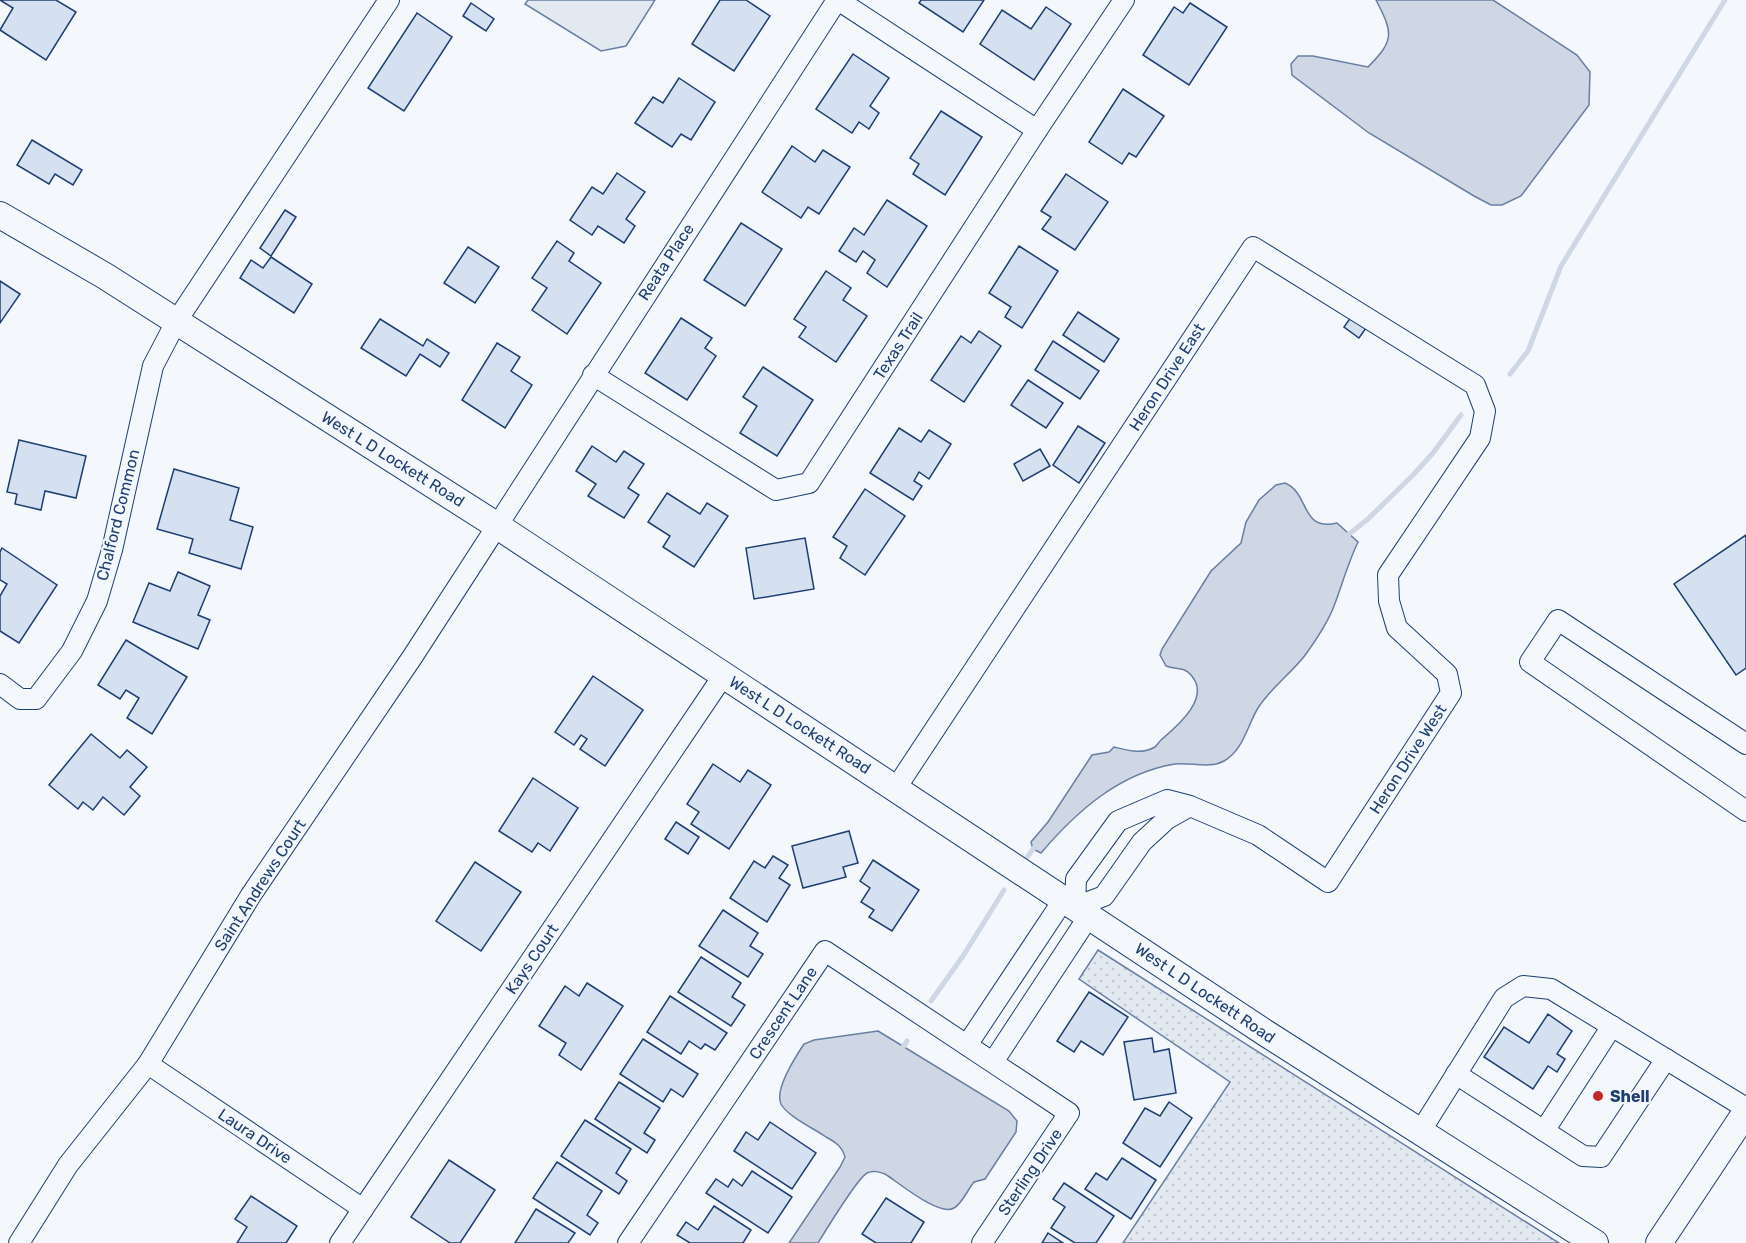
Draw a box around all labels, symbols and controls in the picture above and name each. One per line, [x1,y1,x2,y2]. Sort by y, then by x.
street label: Reata Place [634,220,698,304]
street label: Texas Trail [869,309,927,383]
street label: Heron Drive East [1125,320,1209,434]
street label: West L D Lockett Road [318,407,468,511]
street label: Chalford Common [92,447,144,583]
street label: West L D Lockett Road [726,672,874,778]
street label: Heron Drive West [1365,701,1451,817]
street label: Saint Andrews Court [210,816,310,954]
street label: Kays Court [502,920,562,998]
street label: West L D Lockett Road [1131,939,1279,1047]
street label: Crescent Lane [745,963,821,1063]
place label: Shell [1610,1087,1650,1106]
marker: Shell [1591,1089,1605,1103]
street label: Laura Drive [215,1104,295,1168]
street label: Sterling Drive [994,1125,1066,1219]

